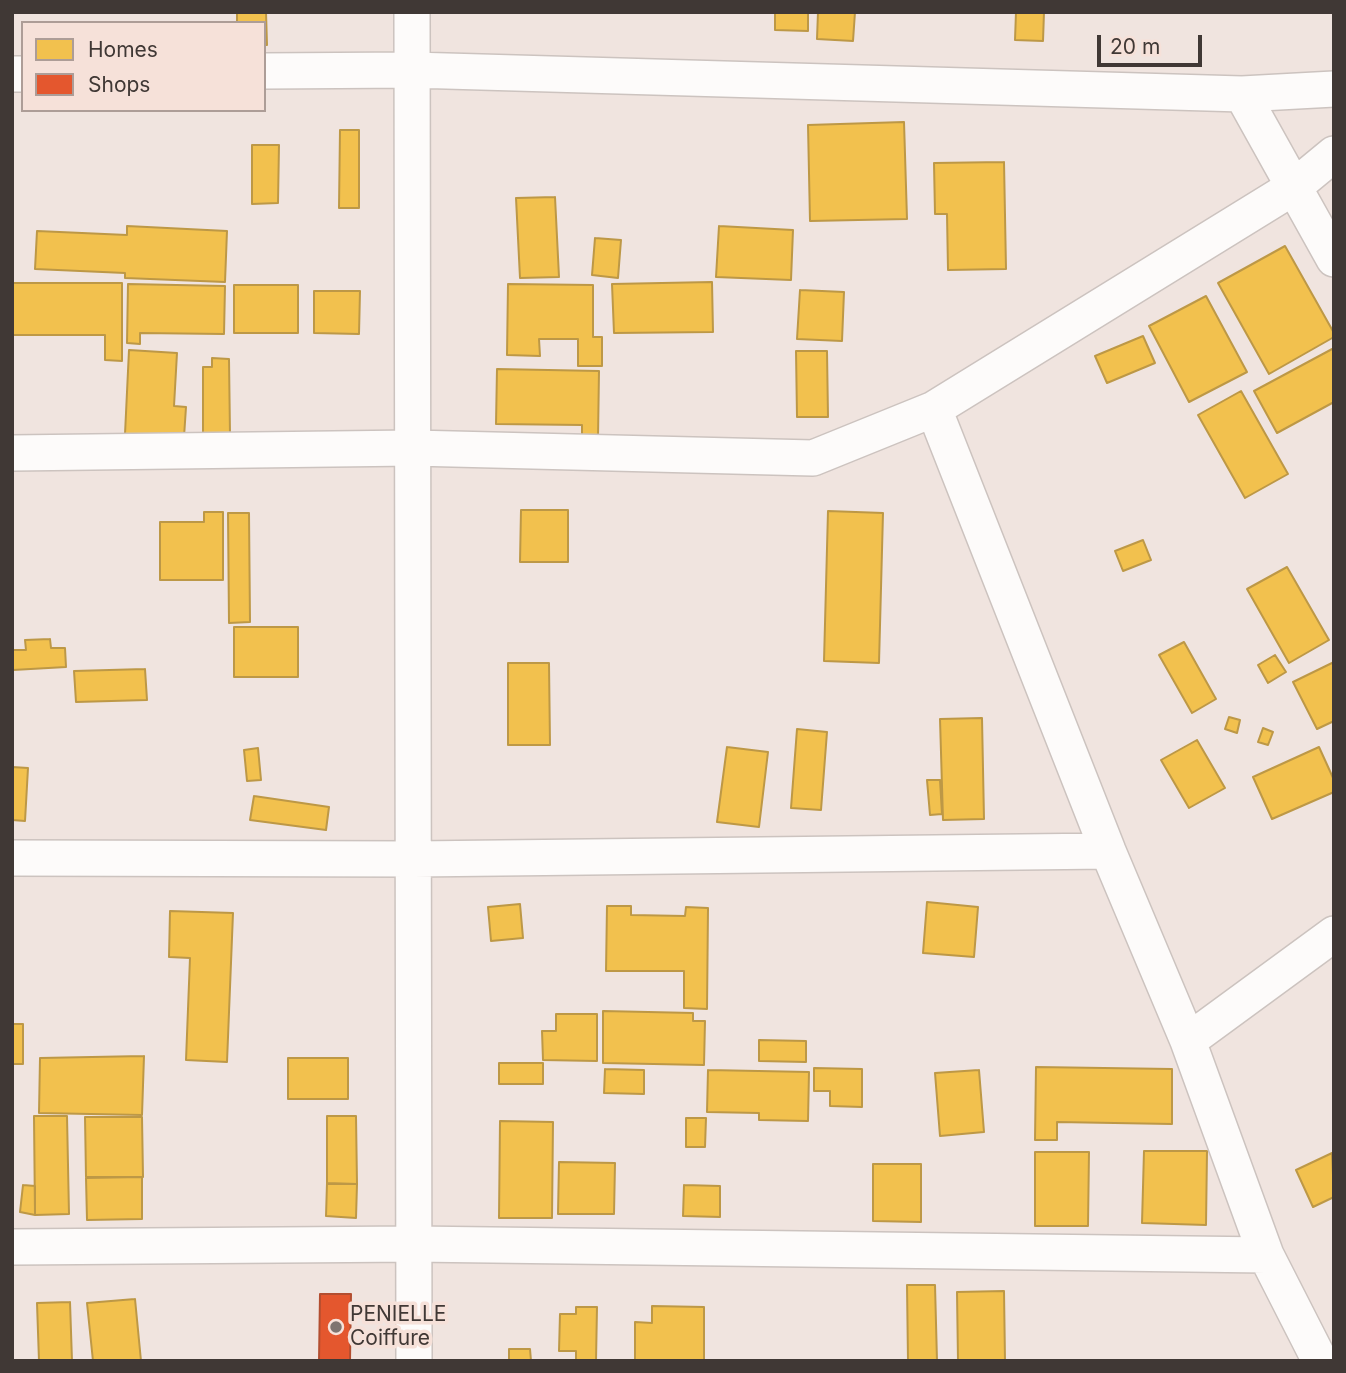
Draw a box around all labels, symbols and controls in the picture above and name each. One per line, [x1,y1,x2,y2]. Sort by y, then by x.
legend [21,21,266,112]
scale bar [1101,21,1206,65]
text: 20 m [1110,34,1160,59]
text: Homes [88,37,158,62]
text: Shops [88,72,150,97]
place label: PENIELLE Coiffure [350,1302,446,1352]
marker: PENIELLE Coiffure [328,1319,344,1335]

